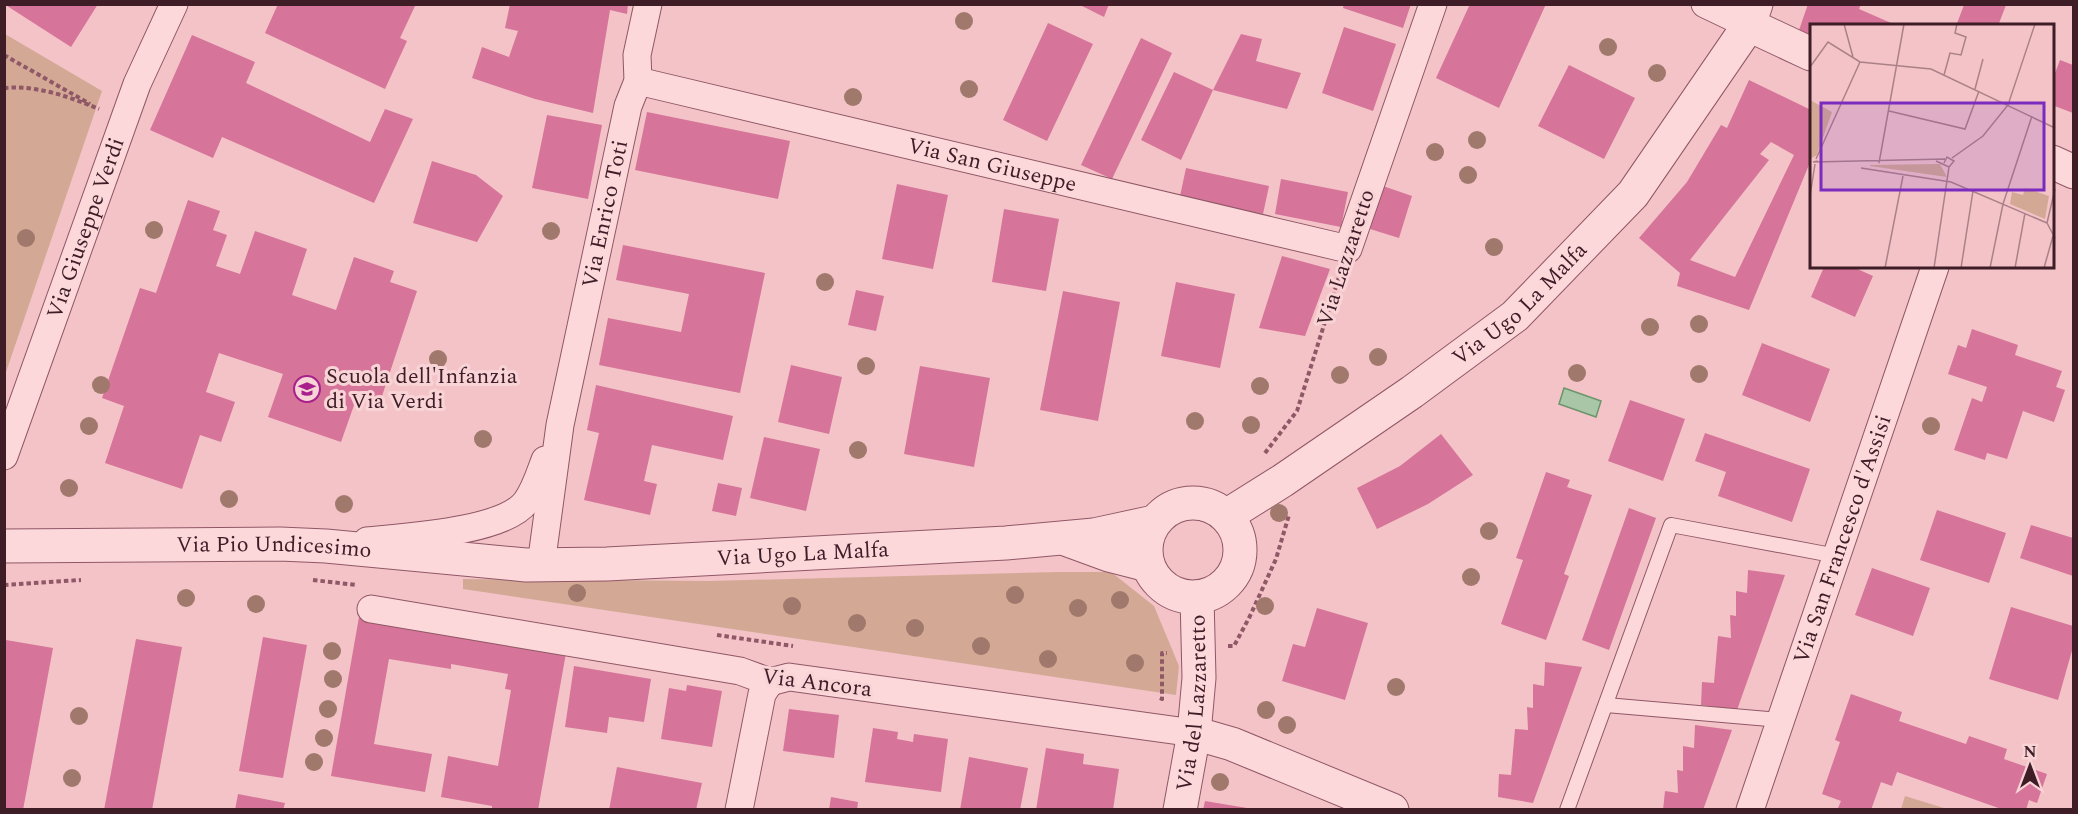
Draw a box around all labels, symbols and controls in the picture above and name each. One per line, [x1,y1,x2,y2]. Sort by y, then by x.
inset map [1810,24,2054,268]
street label: Via San Giuseppe [904,129,1080,201]
street label: Via Giuseppe Verdi [38,133,133,324]
street label: Via Enrico Toti [573,137,637,291]
street label: Via Lazzaretto [1308,185,1384,331]
street label: Via Ugo La Malfa [1445,234,1595,374]
place label: Scuola dell'Infanzia di Via Verdi [326,360,518,418]
school or university icon: Scuola dell'Infanzia di Via Verdi [292,374,322,404]
street label: Via San Francesco d'Assisi [1785,410,1900,668]
street label: Via Pio Undicesimo [176,527,373,567]
street label: Via Ugo La Malfa [716,533,890,575]
street label: Via del Lazzaretto [1167,614,1216,794]
street label: Via Ancora [760,660,874,706]
north arrow [2000,736,2060,796]
text: N [2023,740,2037,764]

